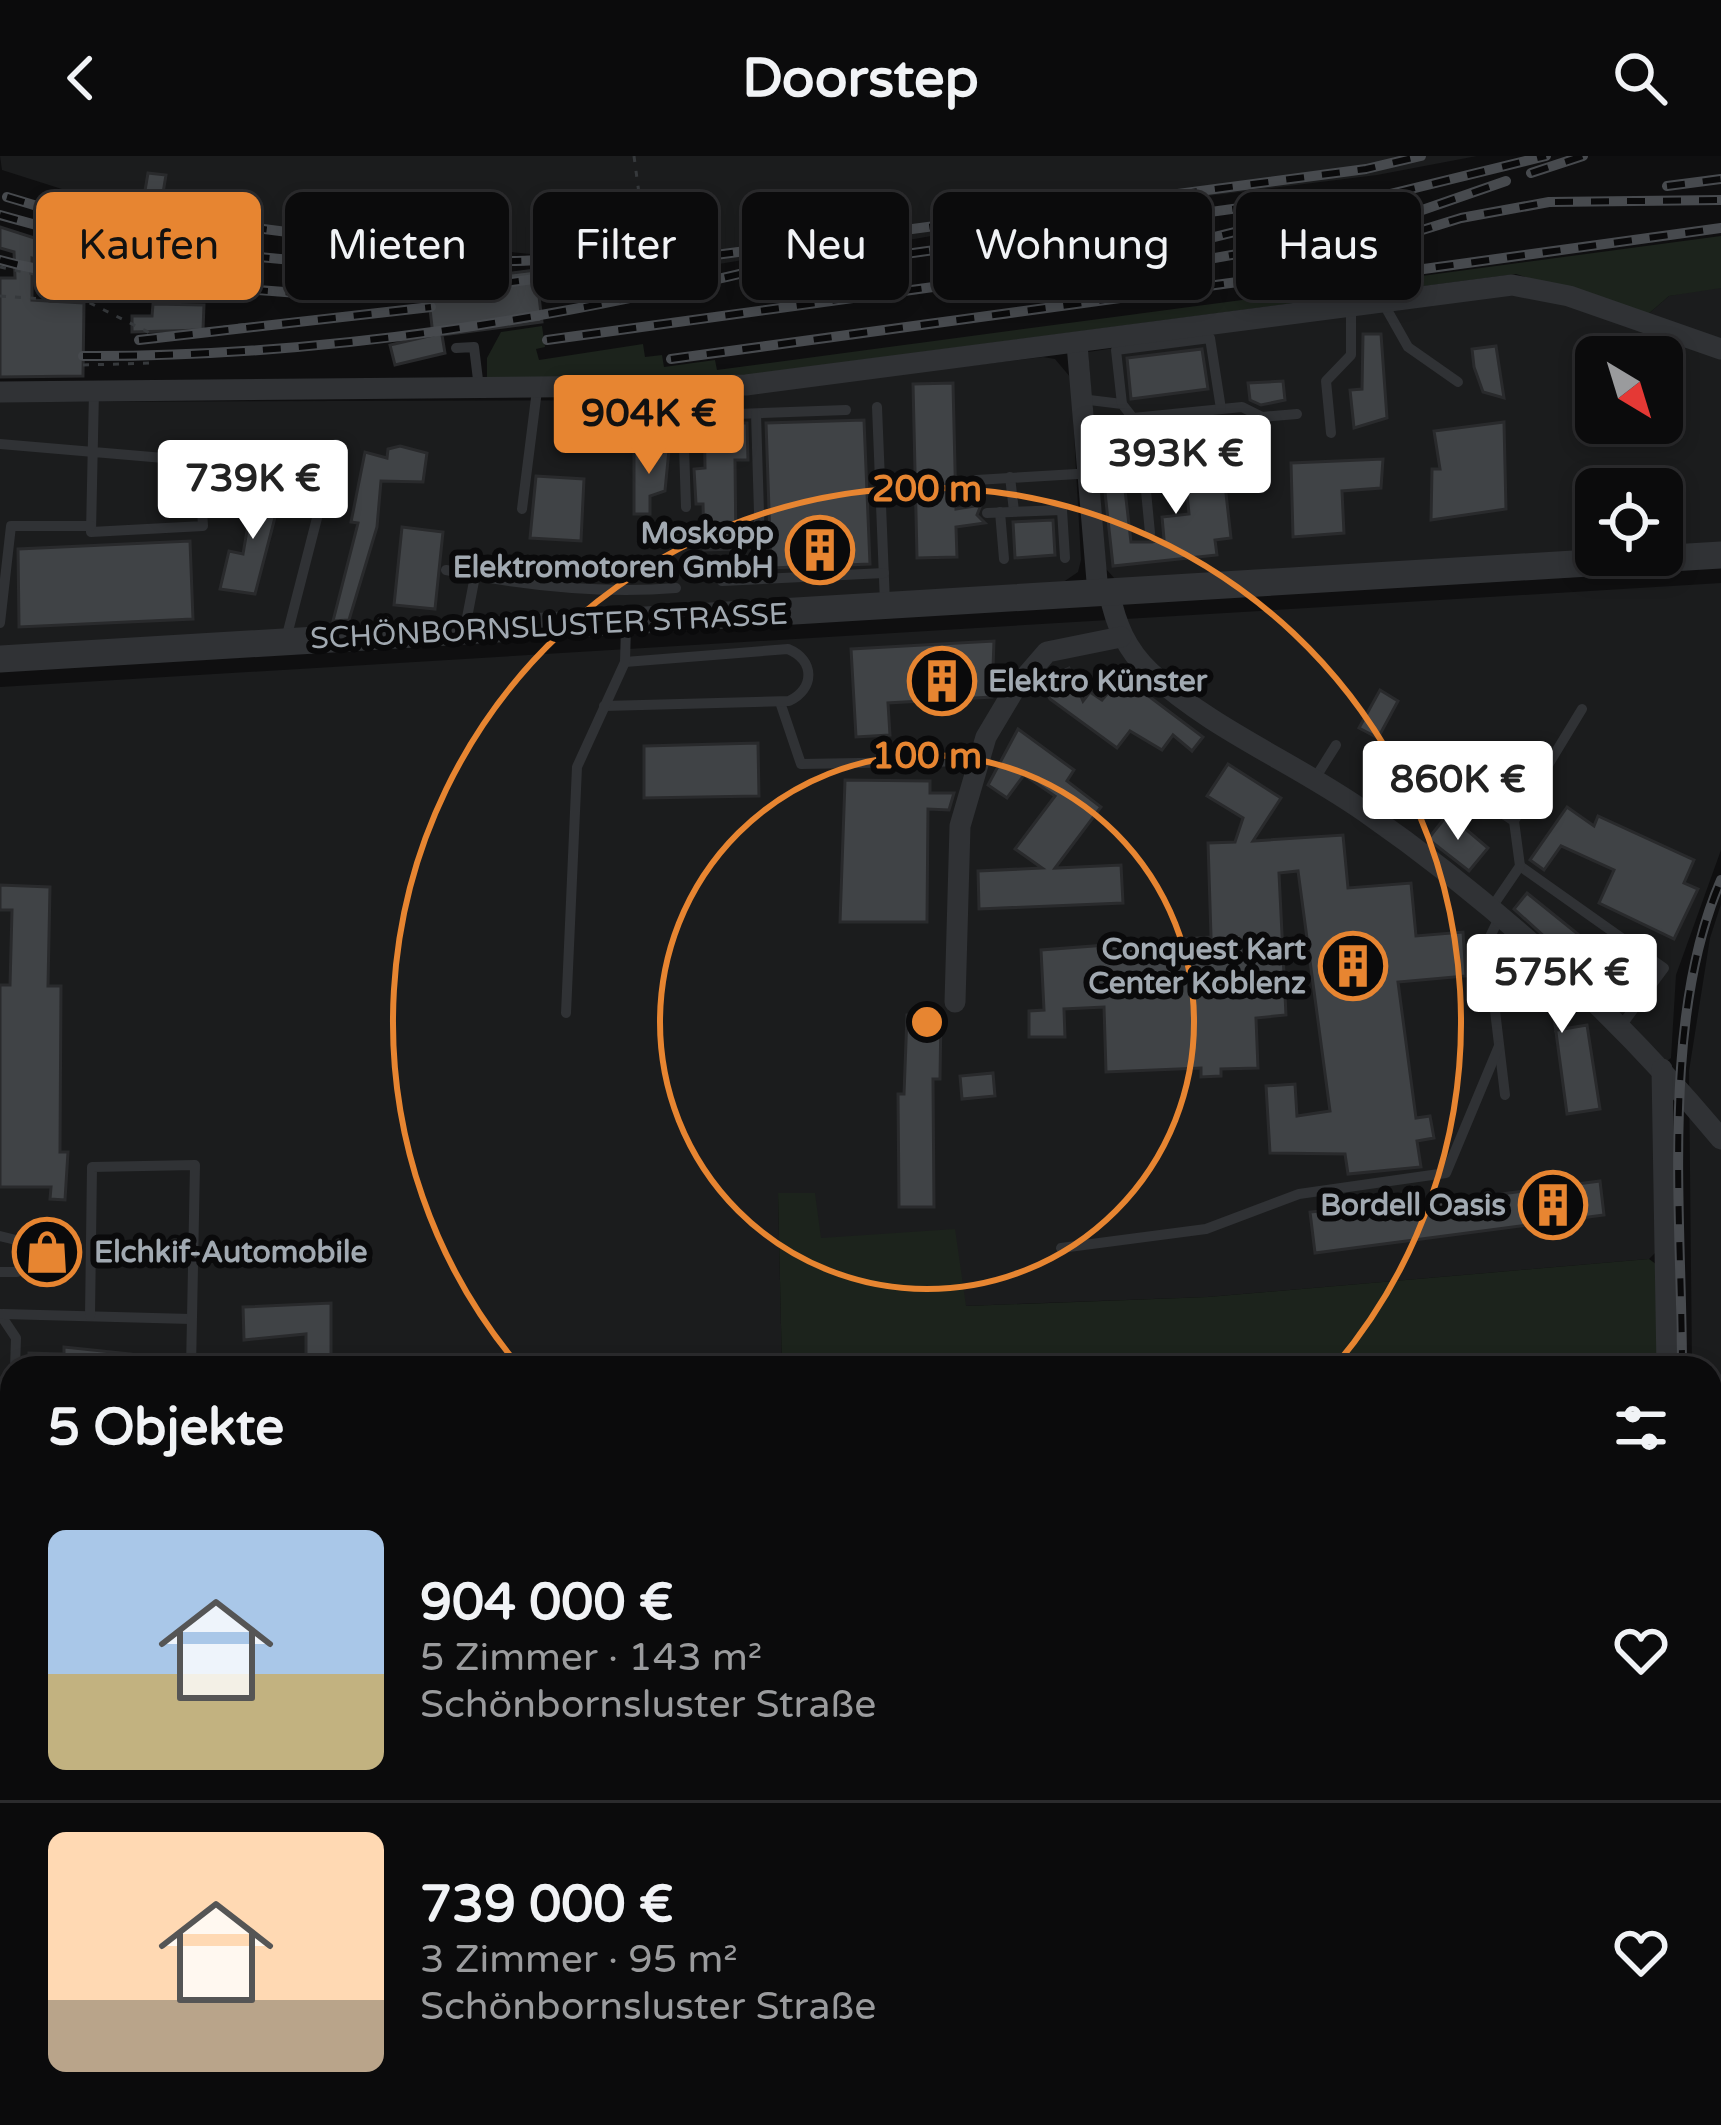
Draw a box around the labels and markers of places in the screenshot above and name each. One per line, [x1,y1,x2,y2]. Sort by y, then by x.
pin: 904K € [551,375,747,477]
pin: 393K € [1078,415,1274,517]
pin: 739K € [155,440,351,542]
place label: Moskopp Elektromotoren GmbH [453,515,774,586]
building icon: Moskopp Elektromotoren GmbH [785,515,855,585]
building icon: Elektro Künster [907,646,977,716]
place label: Elektro Künster [988,663,1208,700]
pin: 860K € [1360,741,1556,843]
place label: Conquest Kart Center Koblenz [1088,931,1307,1002]
building icon: Conquest Kart Center Koblenz [1318,931,1388,1001]
pin: 575K € [1464,934,1660,1036]
centre of rings [906,1001,948,1043]
building icon: Bordell Oasis [1518,1170,1588,1240]
place label: Bordell Oasis [1320,1187,1506,1224]
shop icon: Elchkif-Automobile [12,1217,82,1287]
place label: Elchkif-Automobile [94,1234,367,1271]

